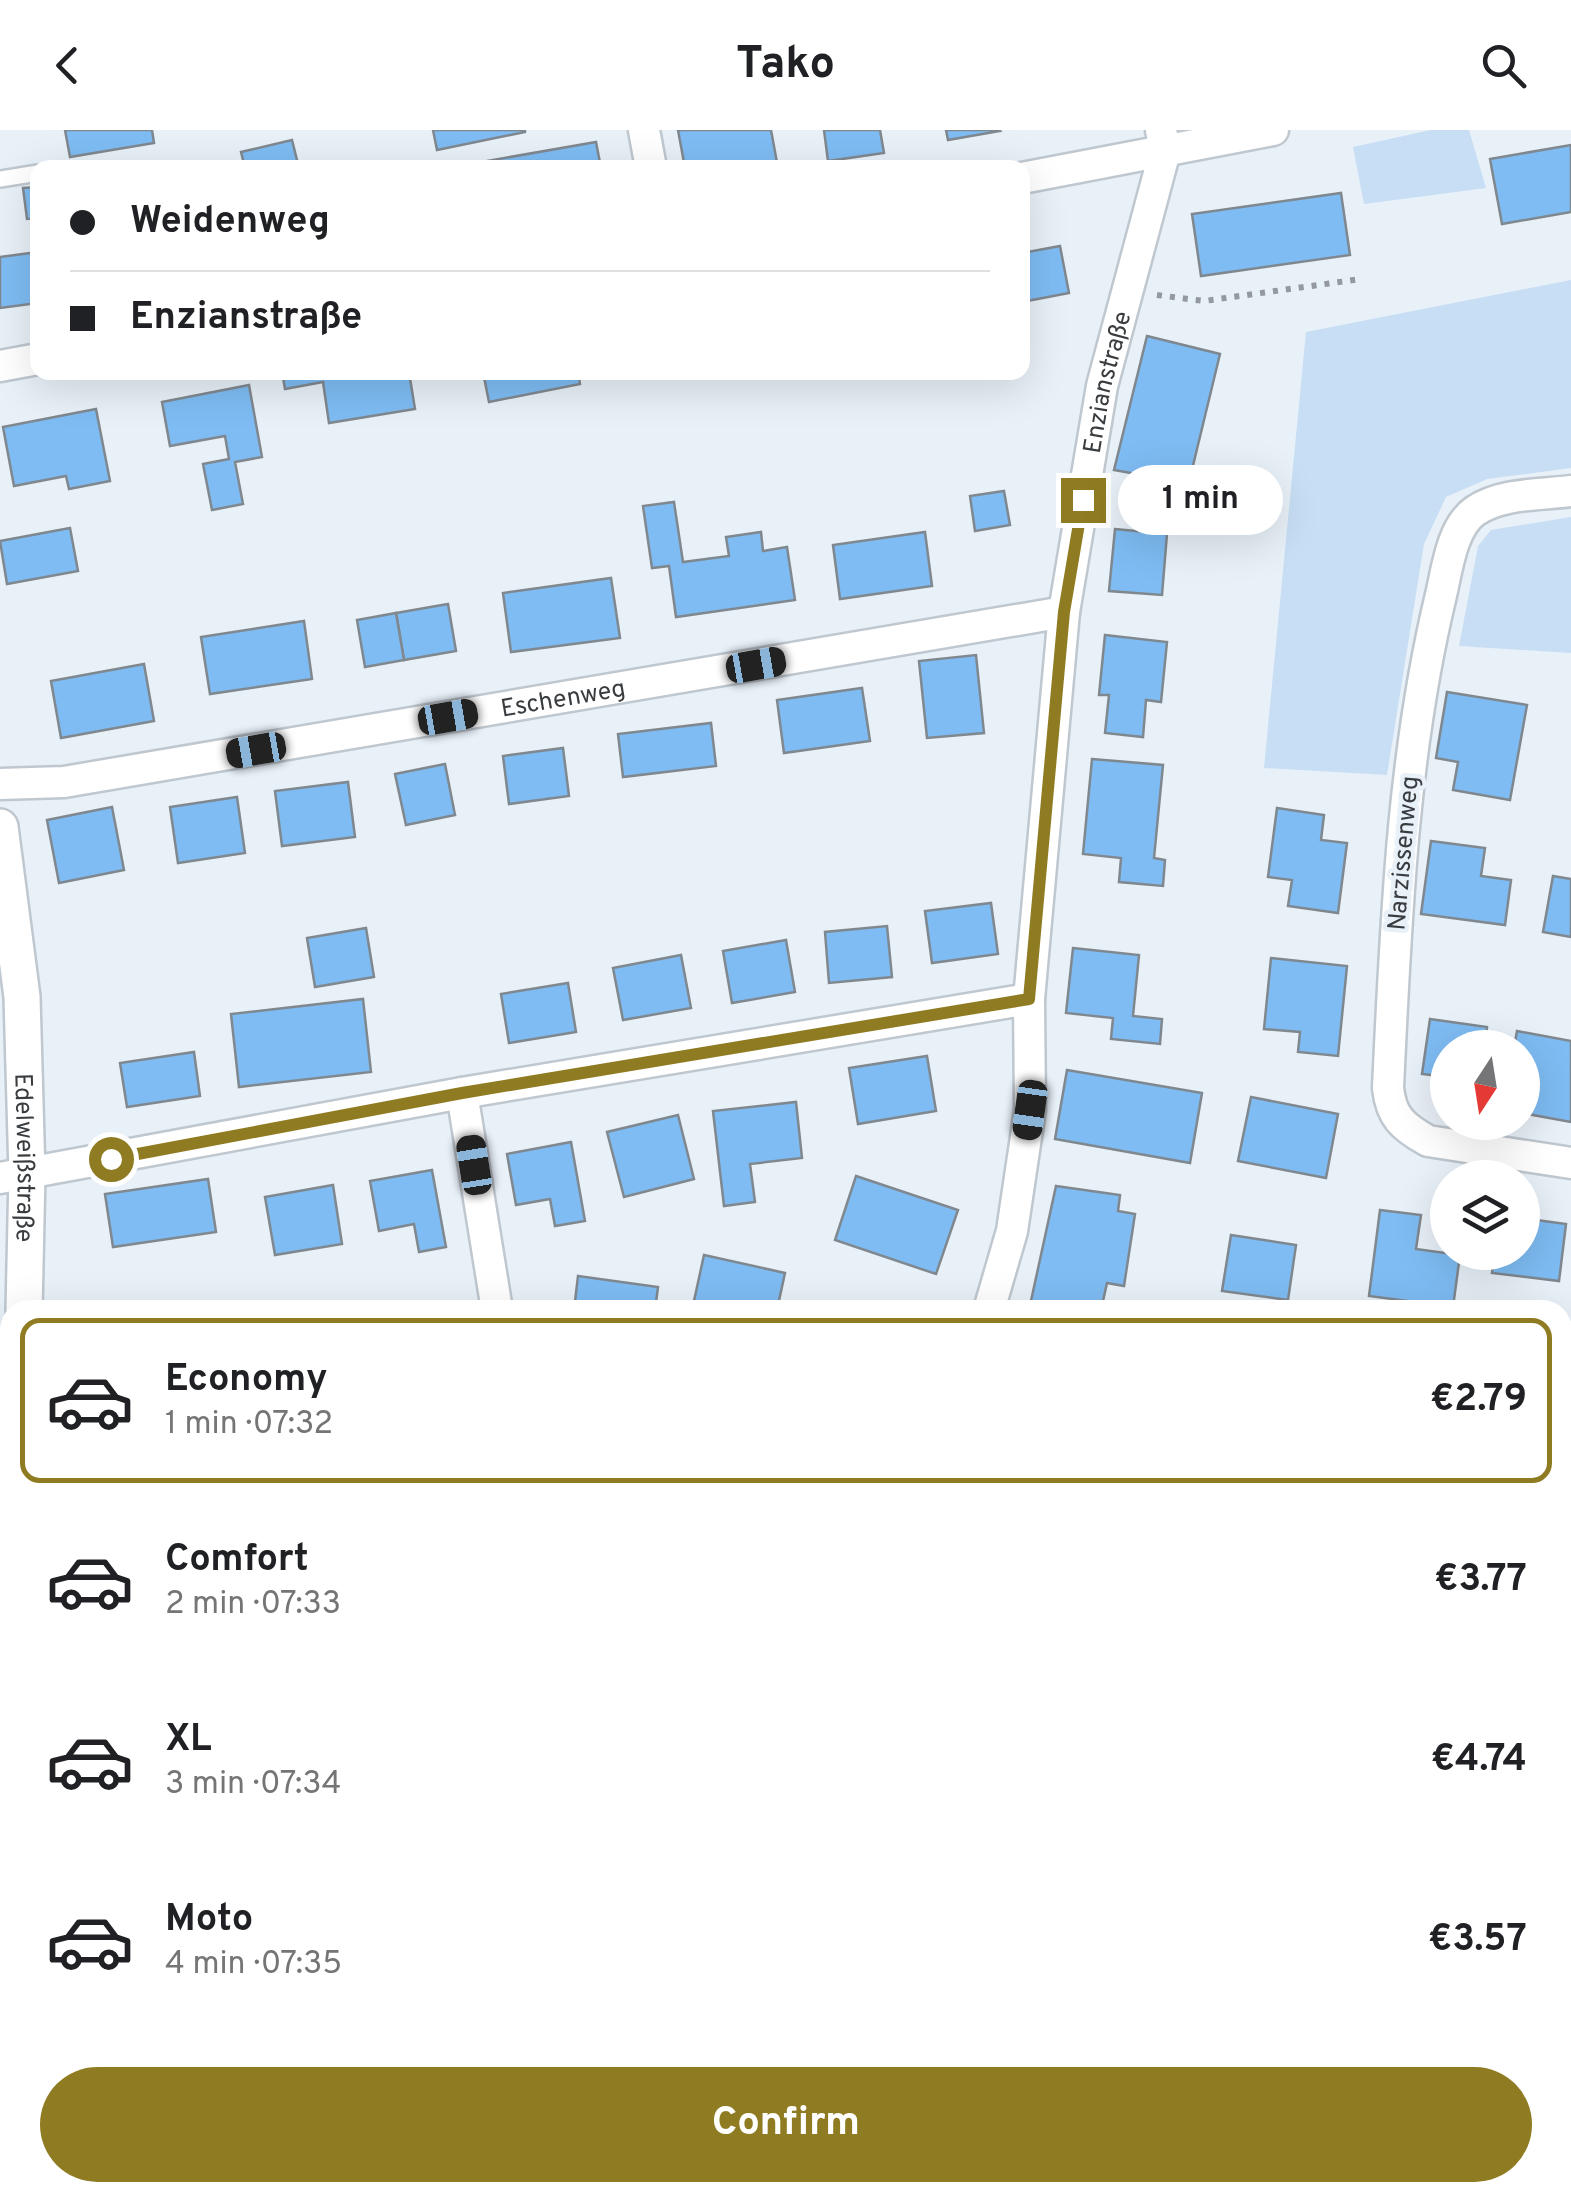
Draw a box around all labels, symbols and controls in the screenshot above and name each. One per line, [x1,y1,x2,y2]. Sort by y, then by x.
text: Tako [736,37,835,94]
icon: back [40,38,95,93]
icon: search [1476,38,1531,93]
text: Weidenweg [130,198,330,247]
text: Enzianstraße [130,294,362,343]
street label: Enzianstraße [1078,308,1140,456]
callout: 1 min [1118,465,1283,535]
route end [1061,478,1106,523]
text: 1 min [1162,480,1239,520]
car [724,645,788,685]
street label: Eschenweg [498,674,628,727]
car [416,697,480,737]
car [224,730,288,770]
street label: Narzissenweg [1382,775,1428,932]
north arrow [1430,1030,1540,1140]
map controls [1430,1030,1540,1270]
street label: Edelweißstraße [5,1073,40,1242]
car [1011,1078,1049,1142]
car [454,1133,494,1197]
route start [89,1137,134,1182]
button: layers [1430,1160,1540,1270]
icon: car [45,1356,135,1446]
text: Economy [165,1356,327,1405]
text: €2.79 [1430,1376,1527,1425]
text: 1 min · 07:32 [165,1405,333,1445]
icon: car [45,1536,135,1626]
text: Comfort [165,1536,309,1585]
text: €3.77 [1434,1556,1527,1605]
text: 2 min · 07:33 [165,1585,341,1625]
icon: car [45,1716,135,1806]
text: XL [165,1716,212,1765]
text: €4.74 [1431,1736,1527,1785]
text: 3 min · 07:34 [165,1765,341,1805]
icon: car [45,1896,135,1986]
text: Moto [165,1896,253,1945]
text: €3.57 [1428,1916,1527,1965]
text: 4 min · 07:35 [165,1945,342,1985]
button: Confirm [40,2067,1532,2182]

